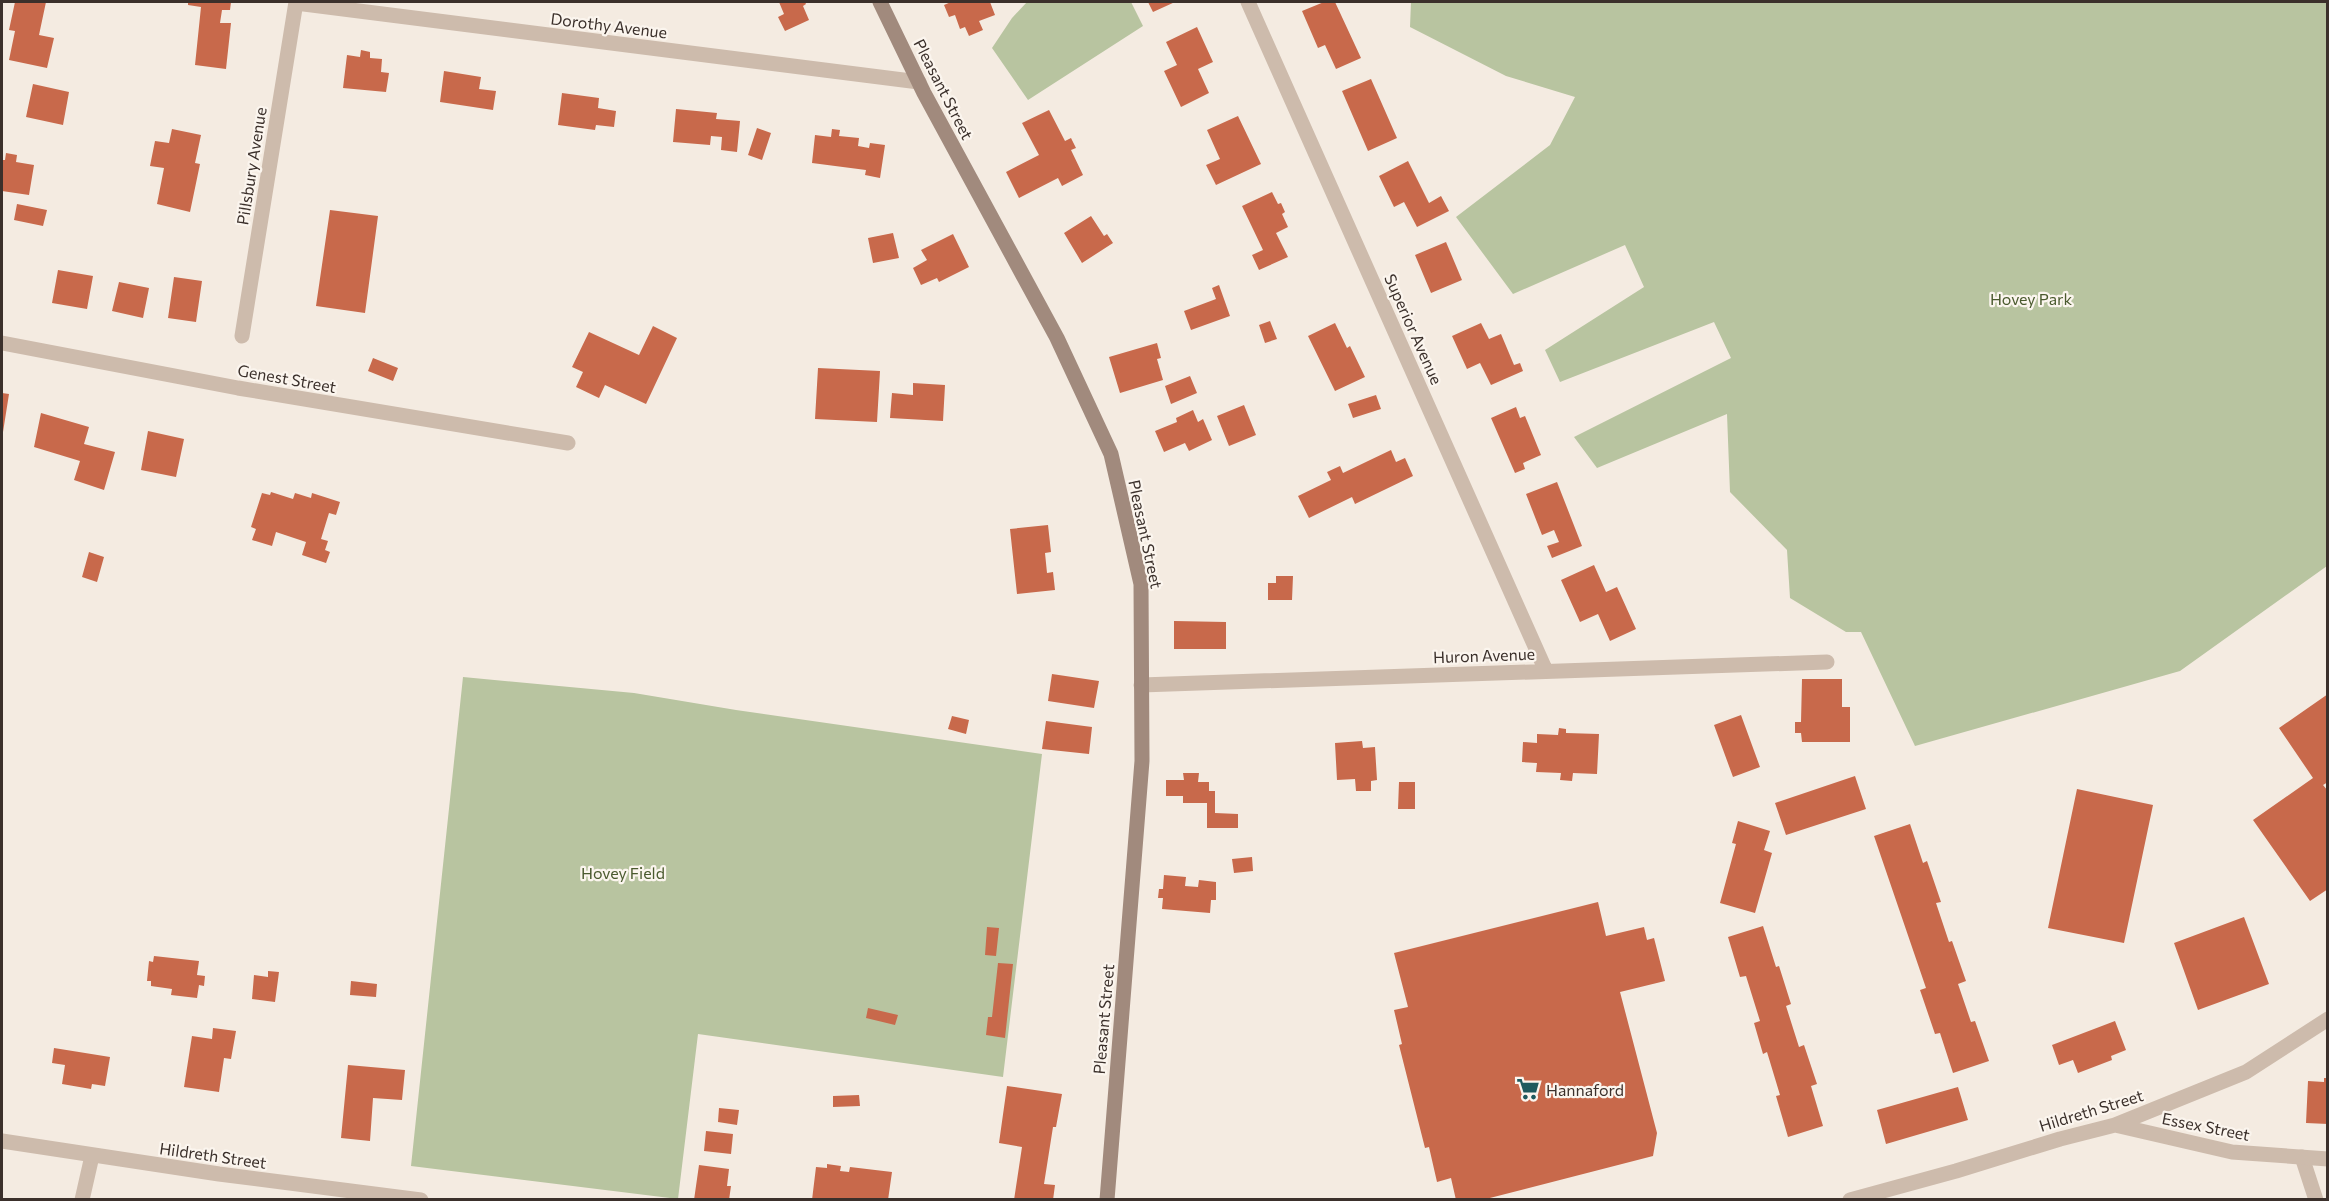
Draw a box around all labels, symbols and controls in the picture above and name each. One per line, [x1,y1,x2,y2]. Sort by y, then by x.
street label: Dorothy Avenue [550,8,668,42]
street label: Pleasant Street [910,35,978,143]
street label: Pillsbury Avenue [232,106,270,226]
street label: Superior Avenue [1381,271,1447,387]
park label: Hovey Park [1990,289,2072,308]
street label: Genest Street [236,360,338,396]
street label: Pleasant Street [1125,478,1167,590]
street label: Huron Avenue [1433,644,1535,666]
park label: Hovey Field [581,863,665,882]
street label: Pleasant Street [1089,963,1117,1075]
supermarket icon: Hannaford [1515,1076,1541,1102]
place label: Hannaford [1546,1080,1624,1099]
street label: Hildreth Street [2037,1085,2146,1135]
street label: Essex Street [2160,1108,2252,1144]
street label: Hildreth Street [158,1138,268,1172]

